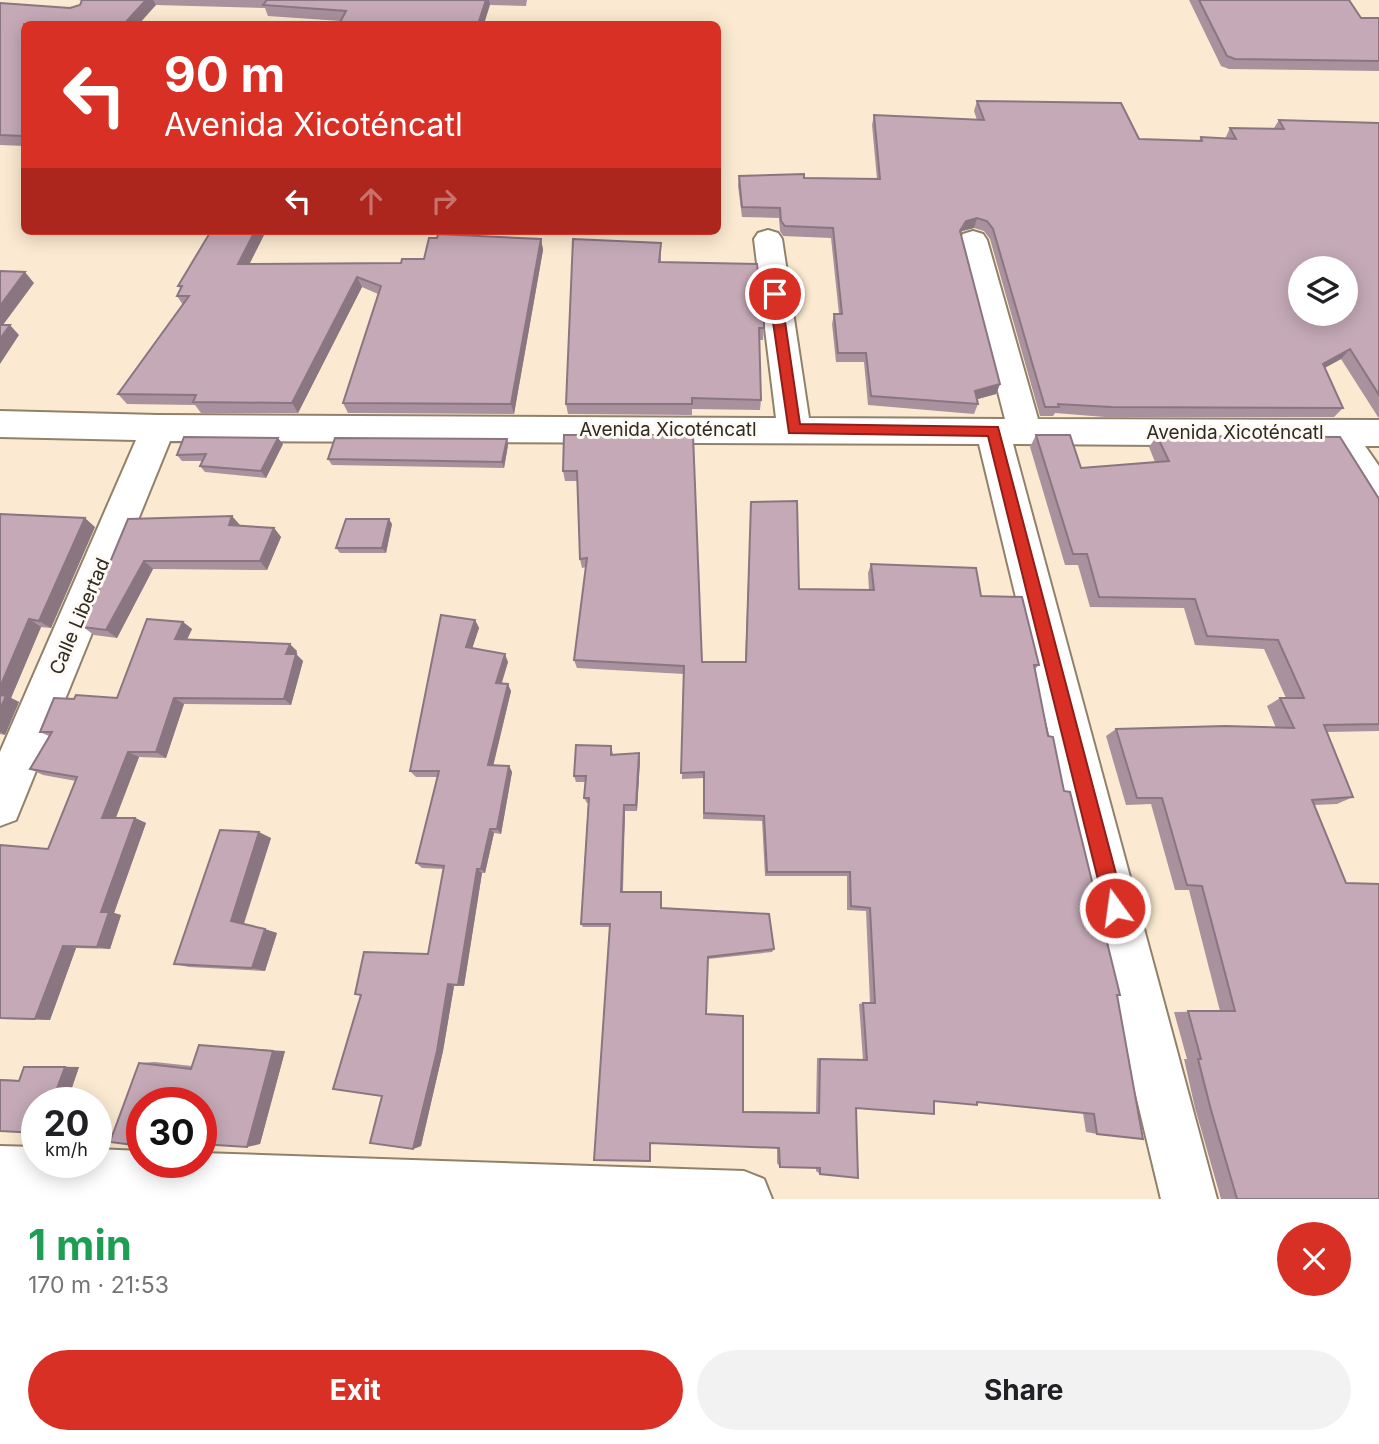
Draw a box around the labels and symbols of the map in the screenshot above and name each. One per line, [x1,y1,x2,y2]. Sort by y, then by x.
pin [745,264,805,324]
street label: Avenida Xicoténcatl [579,418,757,441]
street label: Avenida Xicoténcatl [1146,421,1324,444]
street label: Calle Libertad [45,554,114,678]
position arrow [1078,871,1152,945]
speed limit sign: 30 [126,1087,217,1178]

